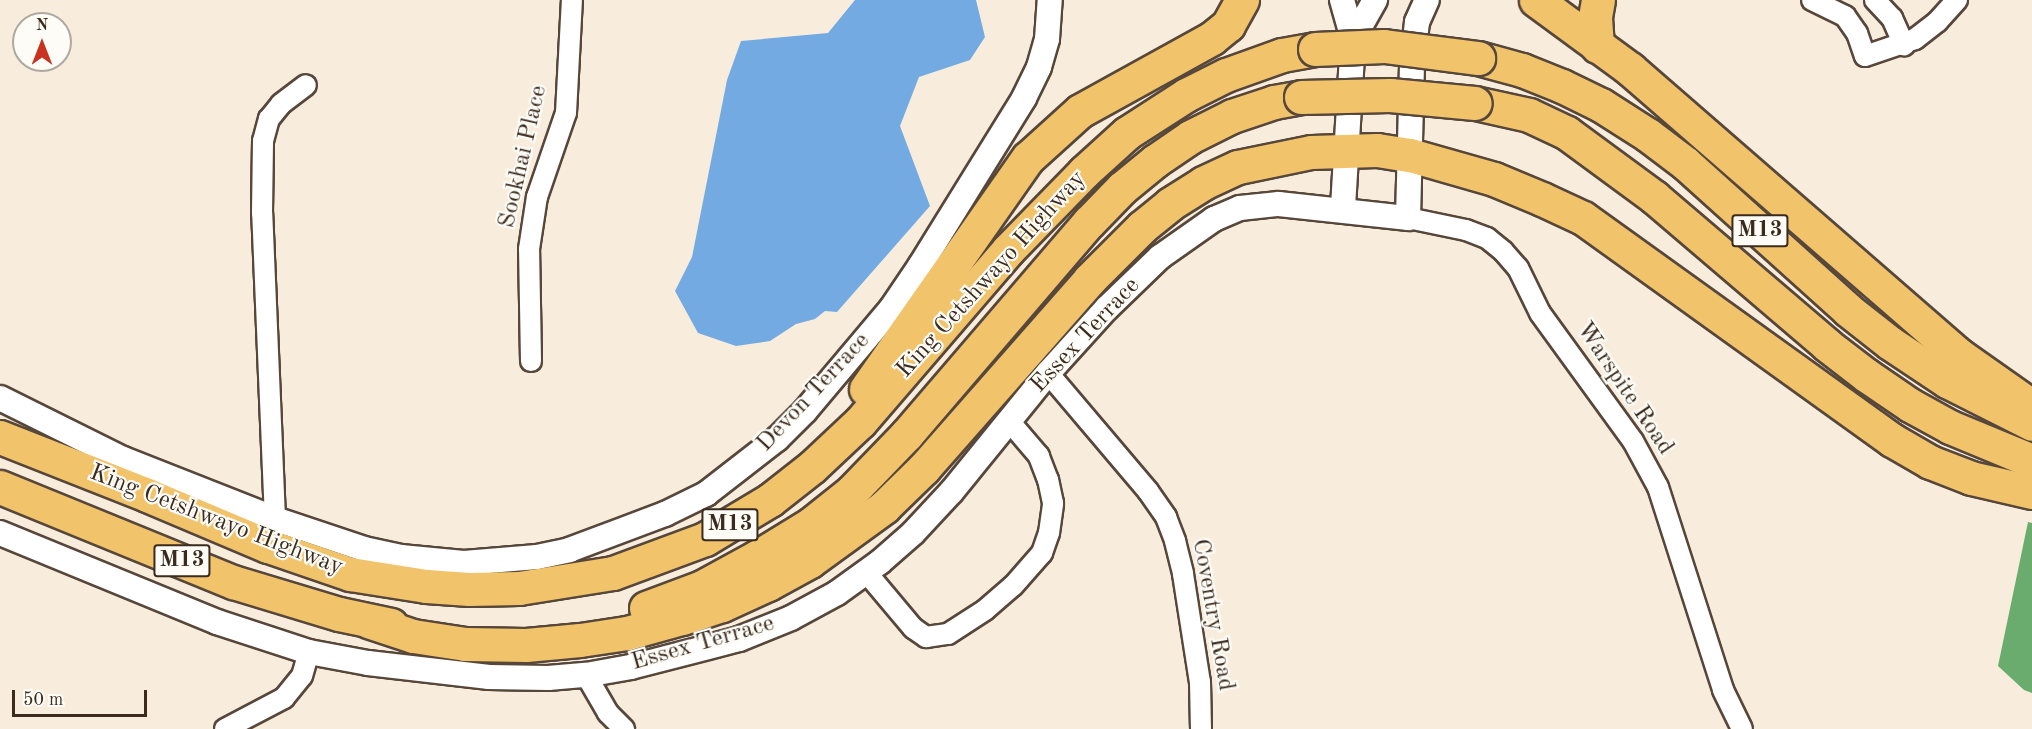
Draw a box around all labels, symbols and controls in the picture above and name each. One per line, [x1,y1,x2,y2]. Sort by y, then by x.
north arrow [12,12,72,72]
text: N [36,18,48,34]
street label: Sookhai Place [494,83,554,231]
street label: King Cetshwayo Highway [891,165,1093,385]
road number: M13 [1730,212,1790,250]
street label: Essex Terrace [1025,272,1147,400]
street label: Warspite Road [1569,317,1679,461]
street label: Devon Terrace [751,327,877,459]
street label: King Cetshwayo Highway [85,459,347,583]
road number: M13 [700,506,760,544]
street label: Coventry Road [1184,537,1240,693]
road number: M13 [152,542,212,580]
street label: Essex Terrace [628,610,778,678]
scale bar [15,678,150,716]
text: 50 m [23,691,63,709]

